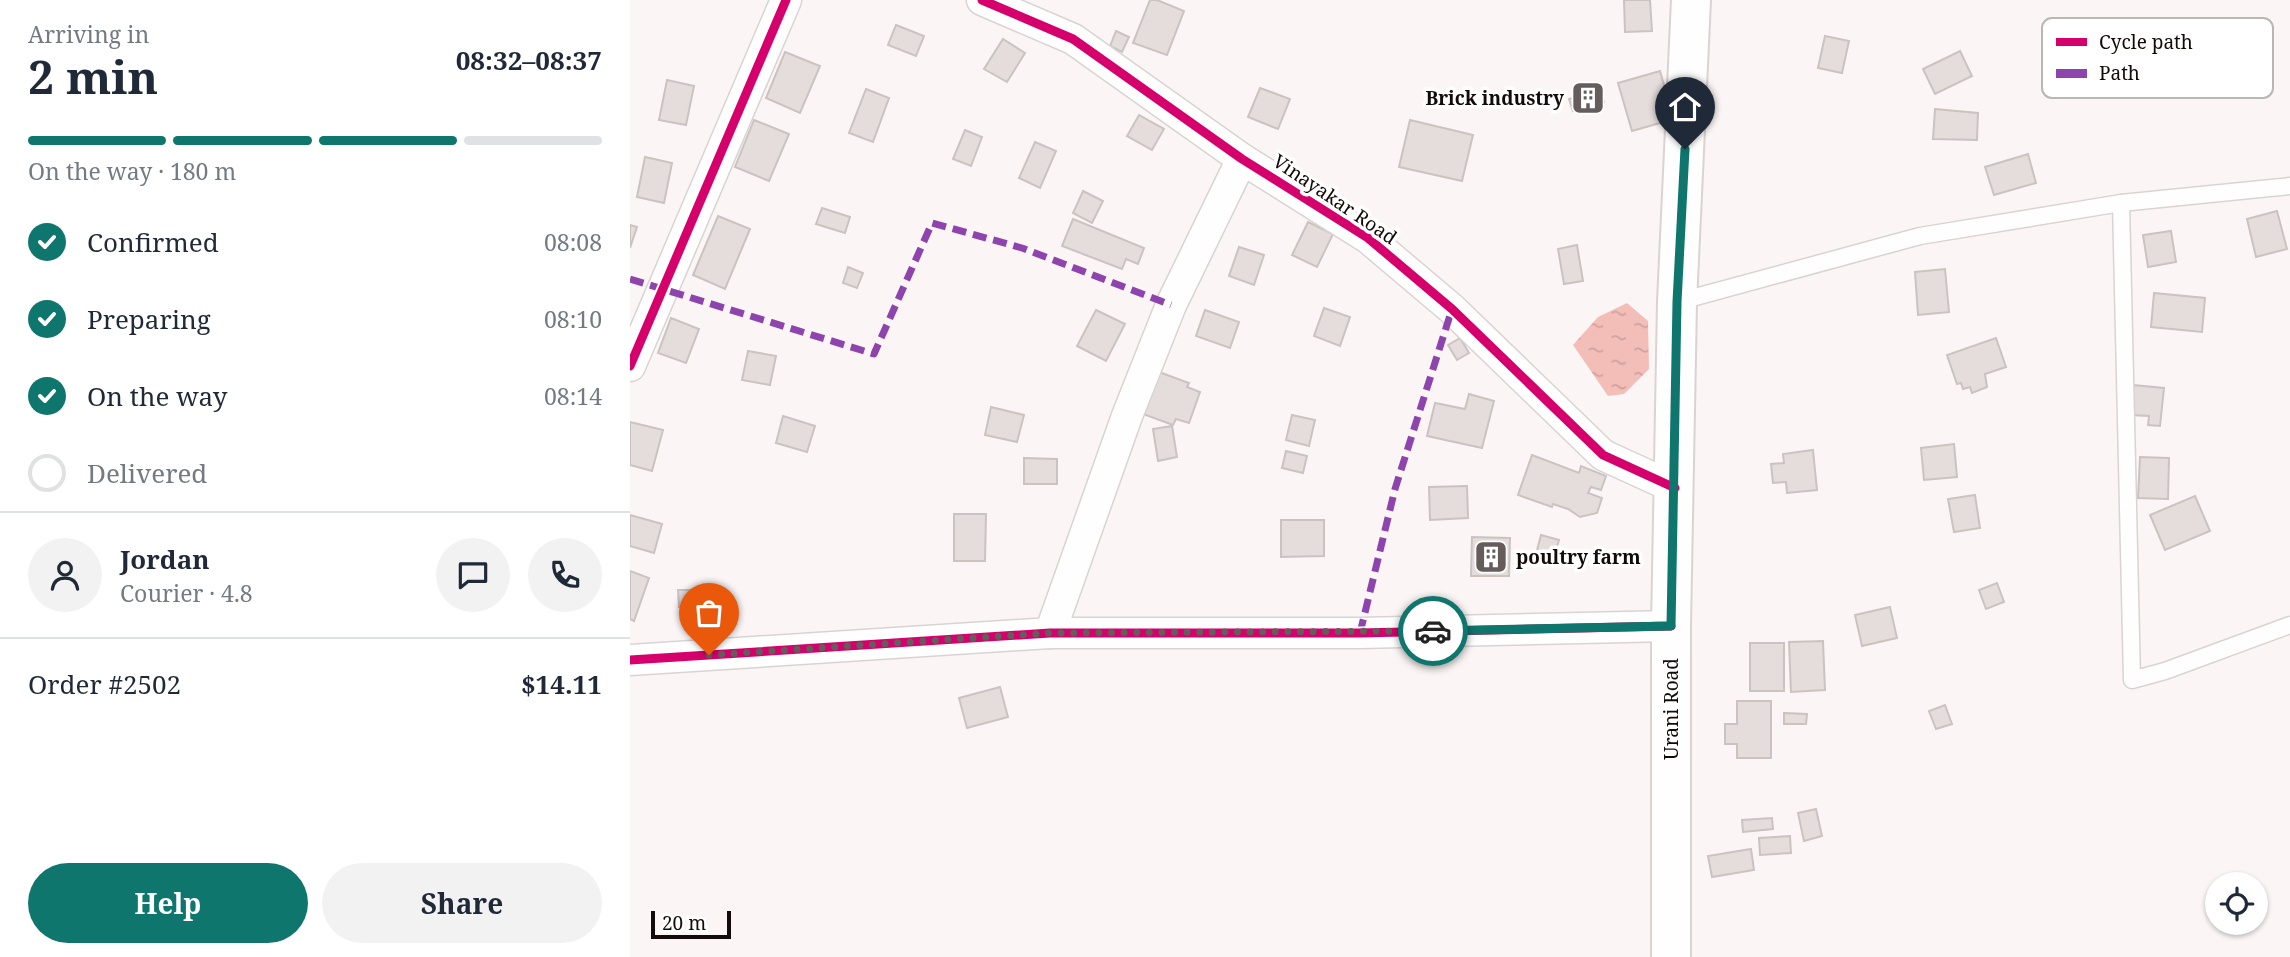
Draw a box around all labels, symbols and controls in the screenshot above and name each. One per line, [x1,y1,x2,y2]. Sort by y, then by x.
text: Arriving in [28,18,149,50]
legend [2042,18,2273,98]
text: Cycle path [2099,29,2193,55]
text: 08:32–08:37 [456,42,602,78]
text: 2 min [28,45,158,107]
text: Path [2099,60,2140,86]
pin [1655,77,1715,149]
building icon: Brick industry [1569,79,1607,117]
place label: Brick industry [1425,85,1564,111]
icon: home [1666,88,1704,126]
street label: Vinayakar Road [1268,148,1402,250]
text: On the way · 180 m [28,155,236,187]
icon: check [28,223,66,261]
text: Confirmed [87,224,219,260]
text: 08:08 [544,226,602,258]
icon: check [28,300,66,338]
text: Preparing [87,301,211,337]
text: 08:10 [544,303,602,335]
icon: check [28,377,66,415]
text: On the way [87,378,227,414]
text: 08:14 [544,380,602,412]
text: Delivered [87,455,207,491]
button: person [28,538,102,612]
button: chat [436,538,510,612]
button: phone [528,538,602,612]
building icon: poultry farm [1472,538,1510,576]
text: Jordan [120,541,210,577]
place label: poultry farm [1516,544,1641,570]
text: Courier · 4.8 [120,577,253,609]
pin [679,583,739,655]
icon: bag [690,594,728,632]
courier [1398,596,1468,666]
icon: car [1414,612,1452,650]
street label: Urani Road [1658,658,1684,760]
text: Order #2502 [28,666,181,702]
text: $14.11 [521,666,602,702]
button: Help [28,863,308,943]
button: Share [322,863,602,943]
map controls [2205,872,2268,935]
button: locate [2205,872,2268,935]
scale bar [651,908,732,940]
text: 20 m [662,910,706,936]

